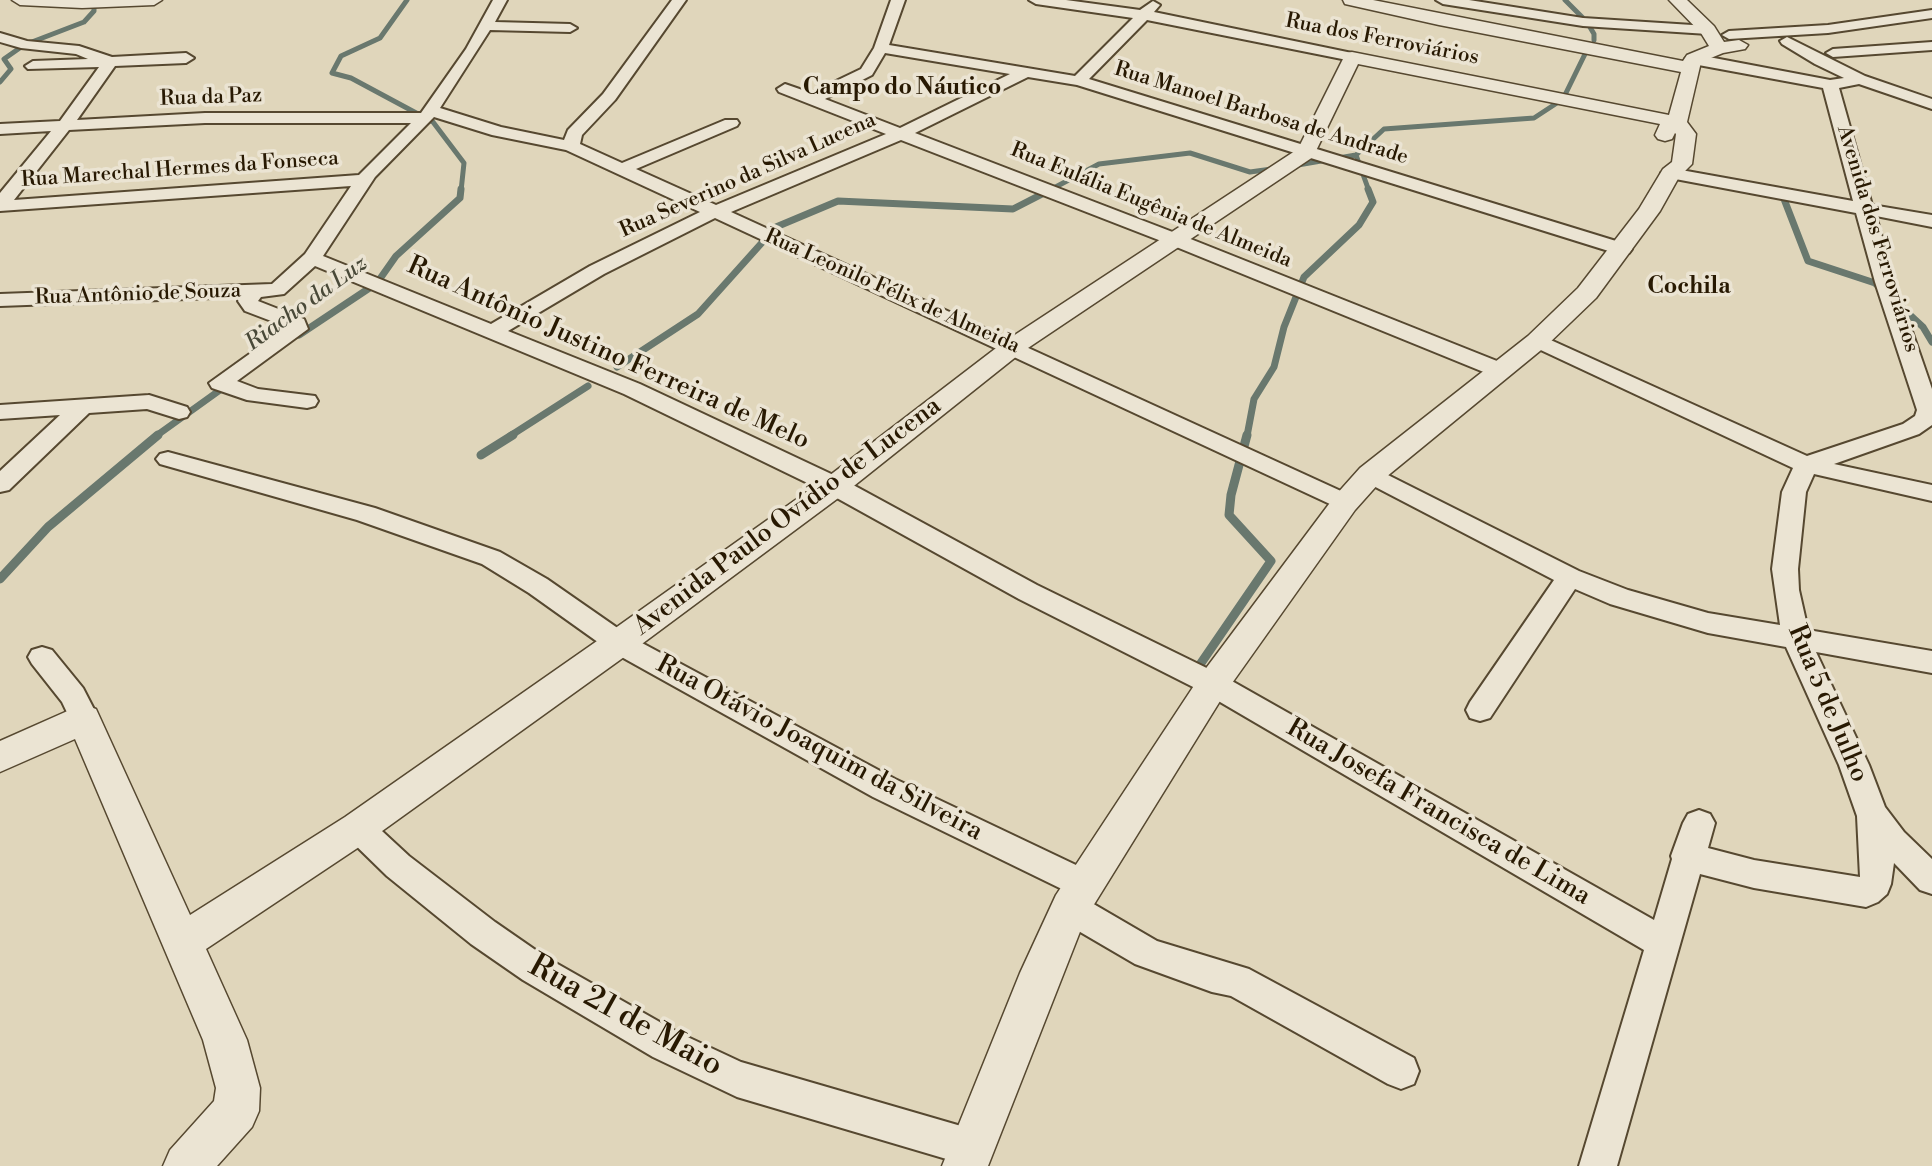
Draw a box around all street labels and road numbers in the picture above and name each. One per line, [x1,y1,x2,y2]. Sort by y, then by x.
street label: Rua dos Ferroviários [1283,9,1481,71]
street label: Rua Manoel Barbosa de Andrade [1111,57,1411,171]
street label: Rua da Paz [159,84,263,112]
street label: Rua Severino da Silva Lucena [616,108,880,244]
street label: Avenida dos Ferroviários [1830,123,1924,355]
street label: Rua Eulália Eugênia de Almeida [1007,138,1295,274]
street label: Rua Marechal Hermes da Fonseca [20,146,340,194]
street label: Rua Leonilo Félix de Almeida [761,224,1023,360]
street label: Rua Antônio Justino Ferreira de Melo [402,251,814,457]
street label: Rua Antônio de Souza [34,279,242,311]
street label: Avenida Paulo Ovídio de Lucena [628,391,948,643]
street label: Rua 5 de Julho [1780,621,1874,787]
street label: Rua Otávio Joaquim da Silveira [650,649,988,849]
street label: Rua Josefa Francisca de Lima [1280,713,1596,913]
street label: Rua 21 de Maio [521,948,729,1086]

